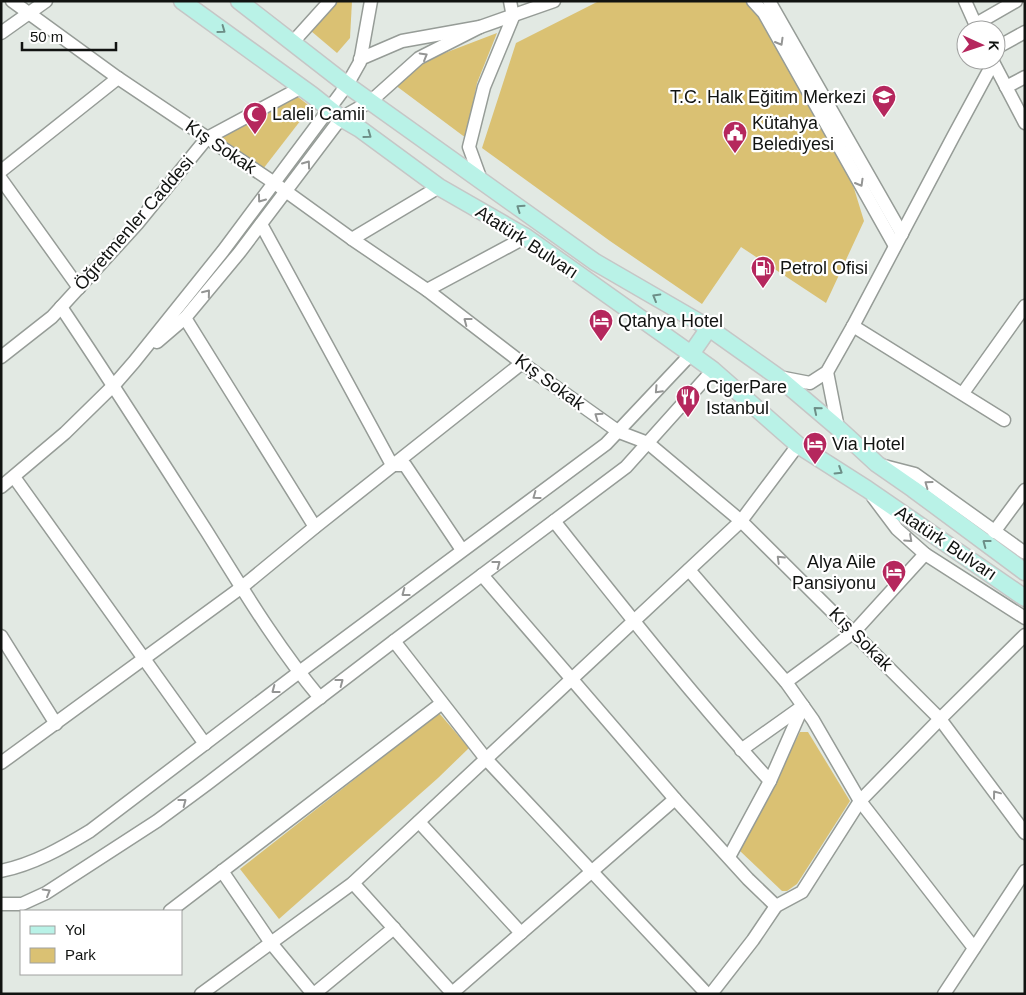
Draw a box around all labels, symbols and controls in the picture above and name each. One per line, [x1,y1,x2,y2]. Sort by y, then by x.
scale bar [22,20,116,52]
north arrow [956,20,1006,70]
one-way arrow [216,24,226,33]
text: 50 m [30,28,63,45]
one-way arrow [773,36,783,45]
text: K [986,40,1002,51]
one-way arrow [419,52,428,62]
school or university icon: T.C. Halk Eğitim Merkezi [871,84,897,118]
place label: T.C. Halk Eğitim Merkezi [670,87,866,107]
mosque icon: Laleli Camii [242,101,268,135]
place label: Laleli Camii [272,104,365,124]
place label: Kütahya Belediyesi [752,113,834,154]
street label: Kış Sokak [182,116,261,179]
public building icon: Kütahya Belediyesi [722,120,748,154]
one-way arrow [362,129,372,138]
street label: Öğretmenler Caddesi [70,152,198,294]
one-way arrow [300,161,310,170]
one-way arrow [853,178,863,187]
one-way arrow [258,193,268,202]
street label: Atatürk Bulvarı [472,201,582,283]
one-way arrow [516,205,526,214]
fuel station icon: Petrol Ofisi [750,255,776,289]
place label: Petrol Ofisi [780,258,868,278]
one-way arrow [201,289,210,298]
one-way arrow [652,293,661,303]
hotel icon: Qtahya Hotel [588,308,614,342]
place label: Qtahya Hotel [618,311,723,331]
one-way arrow [464,318,473,326]
street label: Kış Sokak [511,350,589,414]
place label: CigerPare Istanbul [706,377,787,418]
one-way arrow [655,384,664,393]
restaurant icon: CigerPare Istanbul [675,384,701,418]
one-way arrow [814,408,823,416]
one-way arrow [594,413,604,422]
hotel icon: Via Hotel [802,431,828,465]
place label: Via Hotel [832,434,905,454]
one-way arrow [833,465,843,474]
one-way arrow [924,481,934,490]
one-way arrow [532,490,542,499]
street label: Atatürk Bulvarı [891,502,1001,584]
one-way arrow [904,534,913,543]
one-way arrow [983,541,992,549]
place label: Alya Aile Pansiyonu [792,552,876,593]
one-way arrow [776,556,785,565]
hotel icon: Alya Aile Pansiyonu [881,559,907,593]
one-way arrow [491,561,500,569]
one-way arrow [402,587,411,595]
street label: Kış Sokak [825,603,897,675]
one-way arrow [334,680,343,688]
one-way arrow [272,685,281,693]
one-way arrow [993,791,1001,800]
one-way arrow [177,799,187,808]
one-way arrow [42,888,51,898]
legend [20,910,182,975]
text: Yol [65,921,85,938]
text: Park [65,946,96,963]

